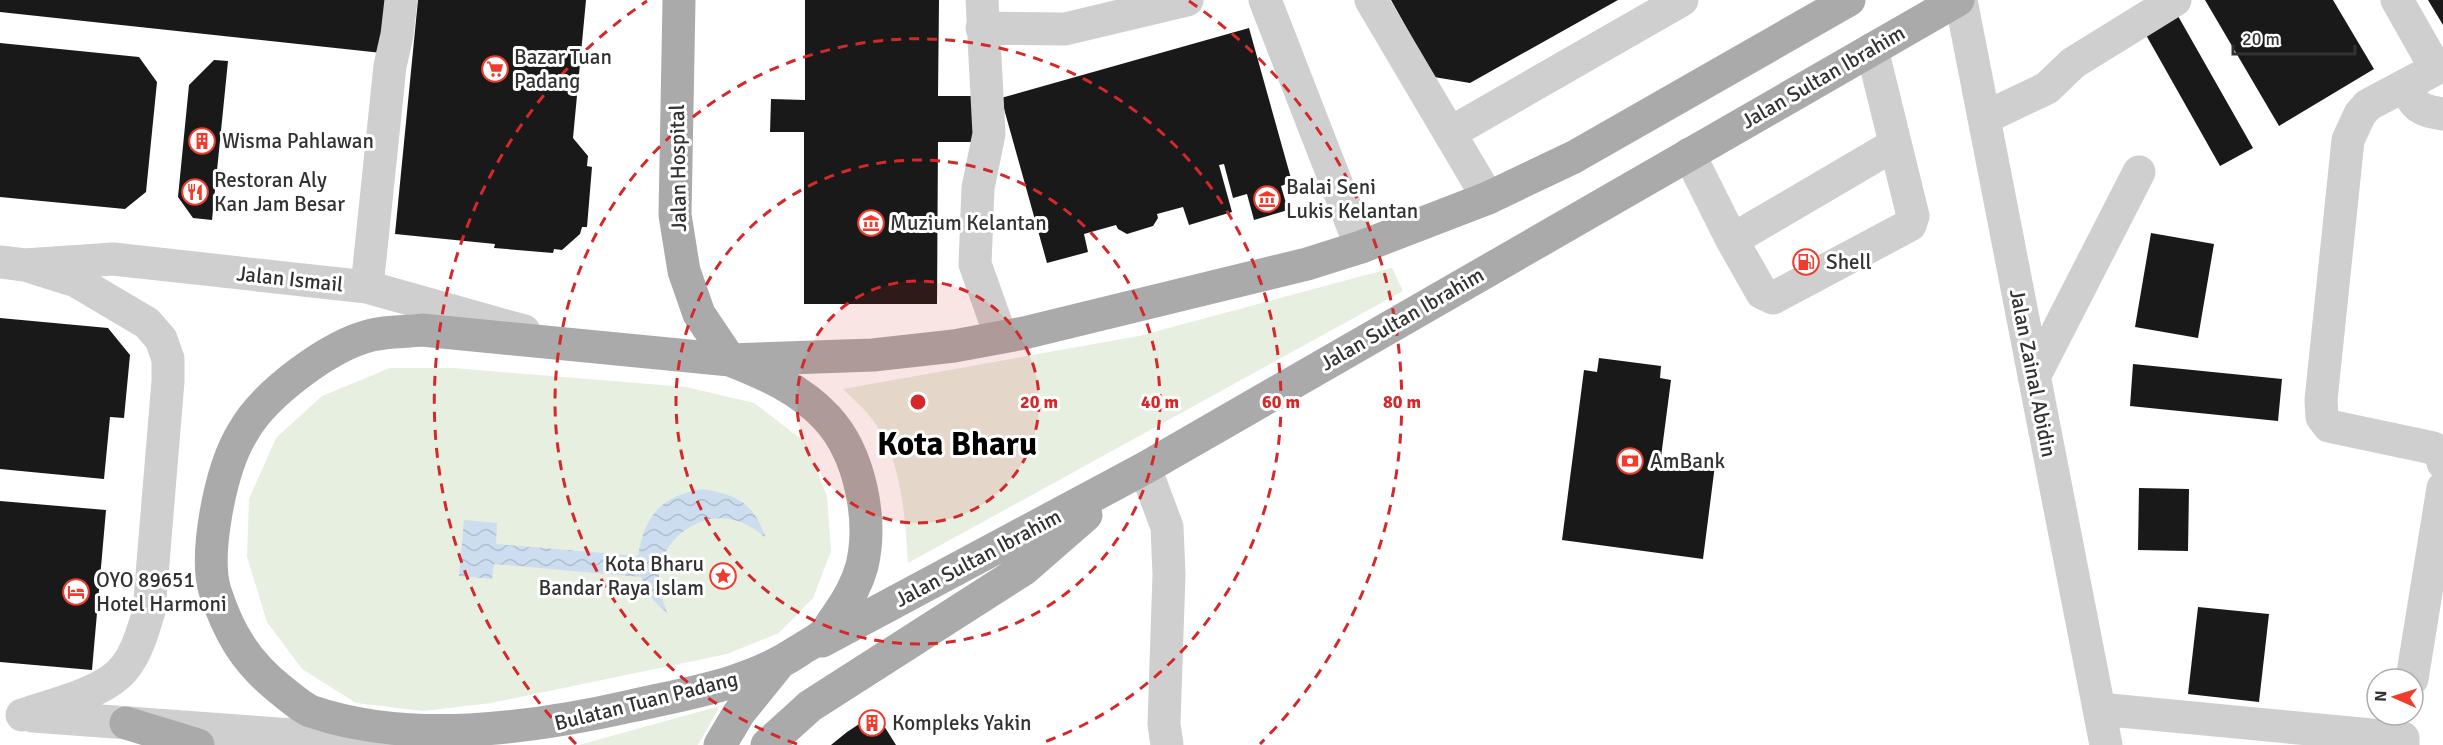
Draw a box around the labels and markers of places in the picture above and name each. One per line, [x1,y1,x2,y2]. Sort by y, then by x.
place label: Bazar Tuan Padang [514,44,612,94]
supermarket icon: Bazar Tuan Padang [480,54,510,84]
building icon: Wisma Pahlawan [187,126,217,156]
place label: Wisma Pahlawan [222,128,374,154]
place label: Restoran Aly Kan Jam Besar [214,167,345,217]
place label: Balai Seni Lukis Kelantan [1286,174,1418,224]
restaurant icon: Restoran Aly Kan Jam Besar [180,177,210,207]
museum icon: Balai Seni Lukis Kelantan [1252,184,1282,214]
museum icon: Muzium Kelantan [856,208,886,238]
place label: Muzium Kelantan [890,210,1047,236]
fuel station icon: Shell [1791,247,1821,277]
place label: Shell [1826,249,1872,275]
centre of rings [908,392,928,412]
bank icon: AmBank [1615,446,1645,476]
place label: AmBank [1650,448,1725,474]
place label: Kota Bharu Bandar Raya Islam [538,551,704,601]
place icon: Kota Bharu Bandar Raya Islam [708,561,738,591]
place label: OYO 89651 Hotel Harmoni [96,567,227,617]
hotel icon: OYO 89651 Hotel Harmoni [61,577,91,607]
building icon: Kompleks Yakin [857,708,887,738]
place label: Kompleks Yakin [892,710,1032,736]

